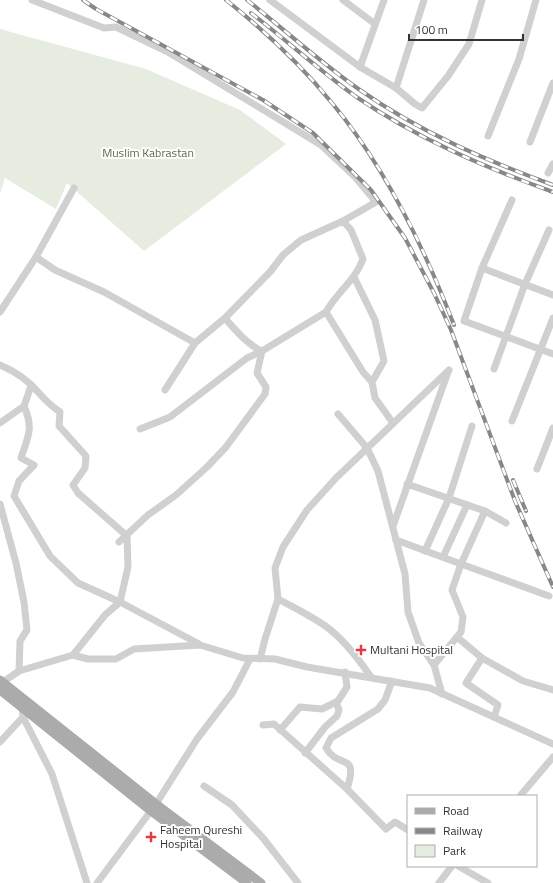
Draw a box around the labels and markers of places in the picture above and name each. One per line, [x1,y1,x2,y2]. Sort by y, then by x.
place label: Multani Hospital [370,640,453,659]
marker: Multani Hospital [355,644,367,656]
place label: Faheem Qureshi Hospital [160,820,242,853]
marker: Faheem Qureshi Hospital [145,831,157,843]

